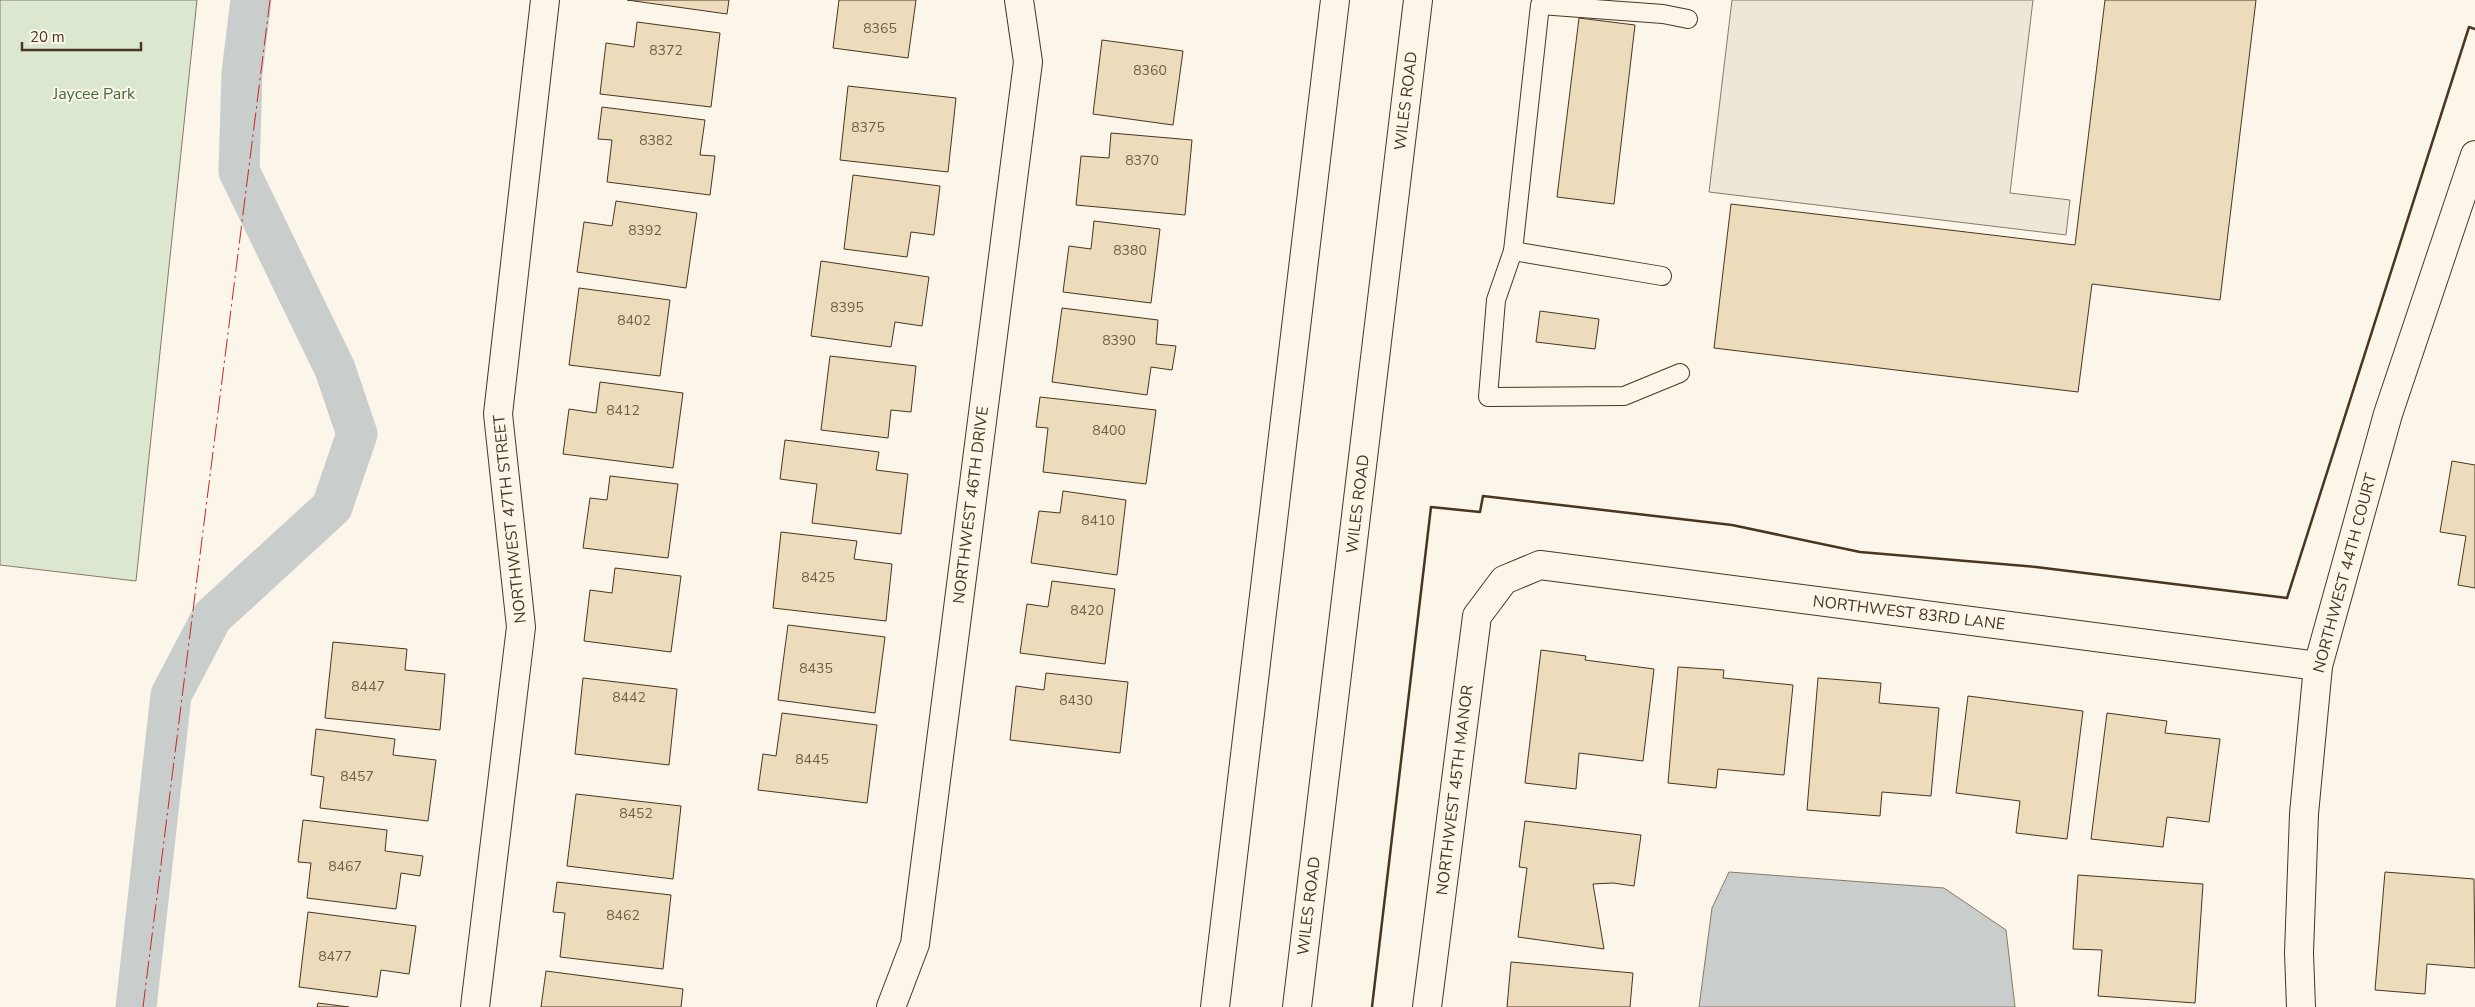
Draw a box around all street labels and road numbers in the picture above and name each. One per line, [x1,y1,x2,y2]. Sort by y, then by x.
street label: WILES ROAD [1389,50,1423,152]
street label: NORTHWEST 46TH DRIVE [948,405,994,605]
street label: NORTHWEST 47TH STREET [488,413,532,624]
street label: WILES ROAD [1341,453,1375,555]
street label: NORTHWEST 44TH COURT [2308,470,2382,675]
street label: NORTHWEST 83RD LANE [1812,590,2006,636]
street label: NORTHWEST 45TH MANOR [1431,683,1479,896]
street label: WILES ROAD [1292,855,1326,957]

